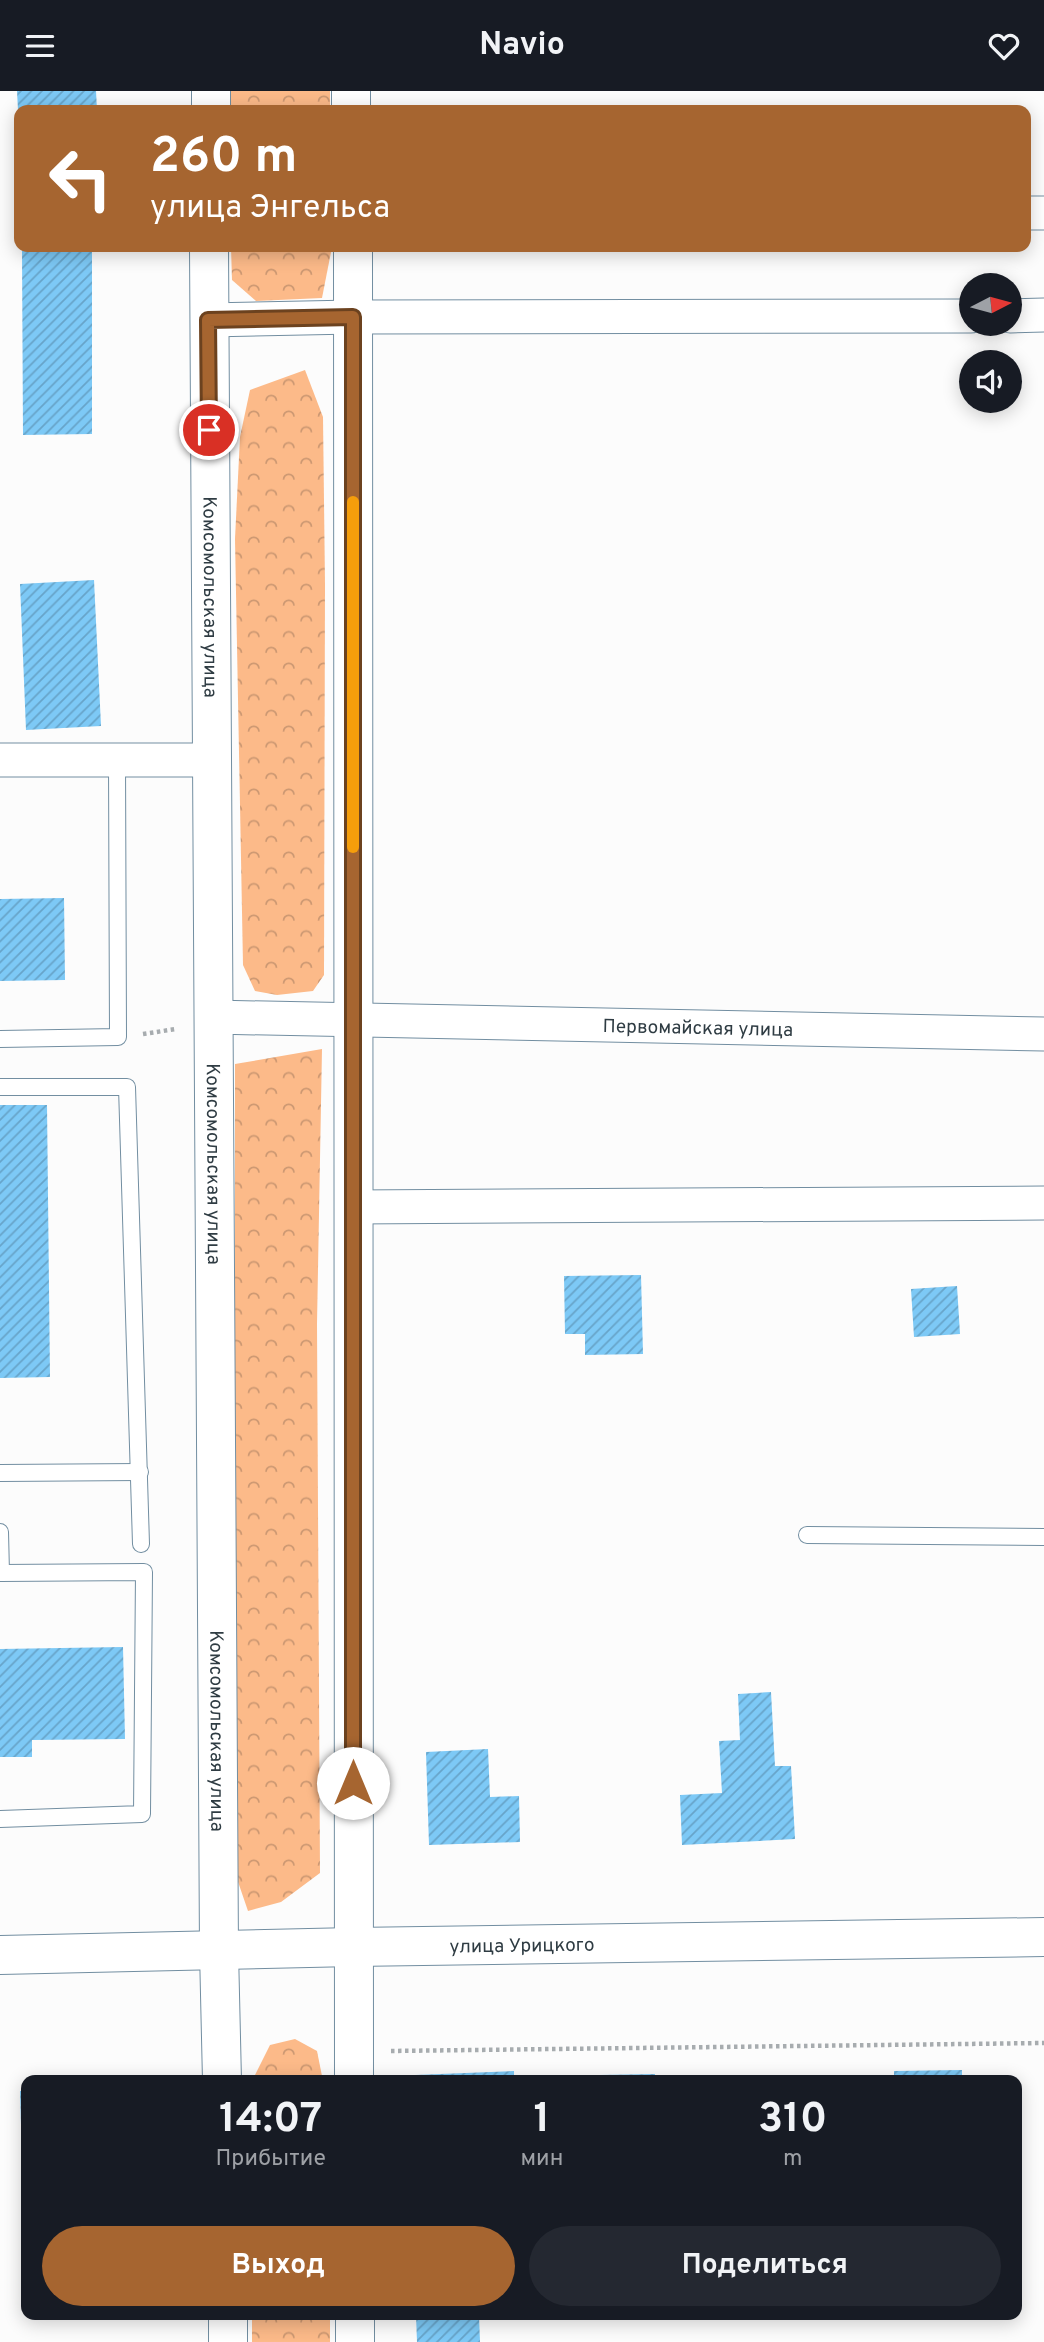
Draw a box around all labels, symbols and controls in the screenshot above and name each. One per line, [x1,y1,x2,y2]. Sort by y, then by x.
text: Navio [479,26,565,66]
icon: menu [21,27,59,65]
icon: heart [985,27,1023,65]
text: 260 m [150,128,297,190]
icon: left [35,133,126,224]
text: улица Энгельса [150,189,390,229]
north arrow [959,273,1022,336]
map controls [959,273,1022,413]
button: sound [959,350,1022,413]
pin [179,400,239,460]
icon: arrive [190,411,228,449]
street label: Комсомольская улица [196,496,222,698]
street label: Первомайская улица [602,1015,793,1043]
street label: Комсомольская улица [200,1063,225,1265]
street label: Комсомольская улица [203,1630,228,1832]
position arrow [316,1746,390,1820]
street label: улица Урицкого [449,1934,595,1960]
text: 14:07 [219,2094,322,2147]
text: 1 [533,2094,550,2147]
text: 310 [758,2094,827,2147]
text: Прибытие [216,2145,326,2174]
text: мин [520,2145,563,2174]
text: m [783,2145,802,2174]
button: Выход [42,2226,515,2306]
button: Поделиться [529,2226,1001,2306]

